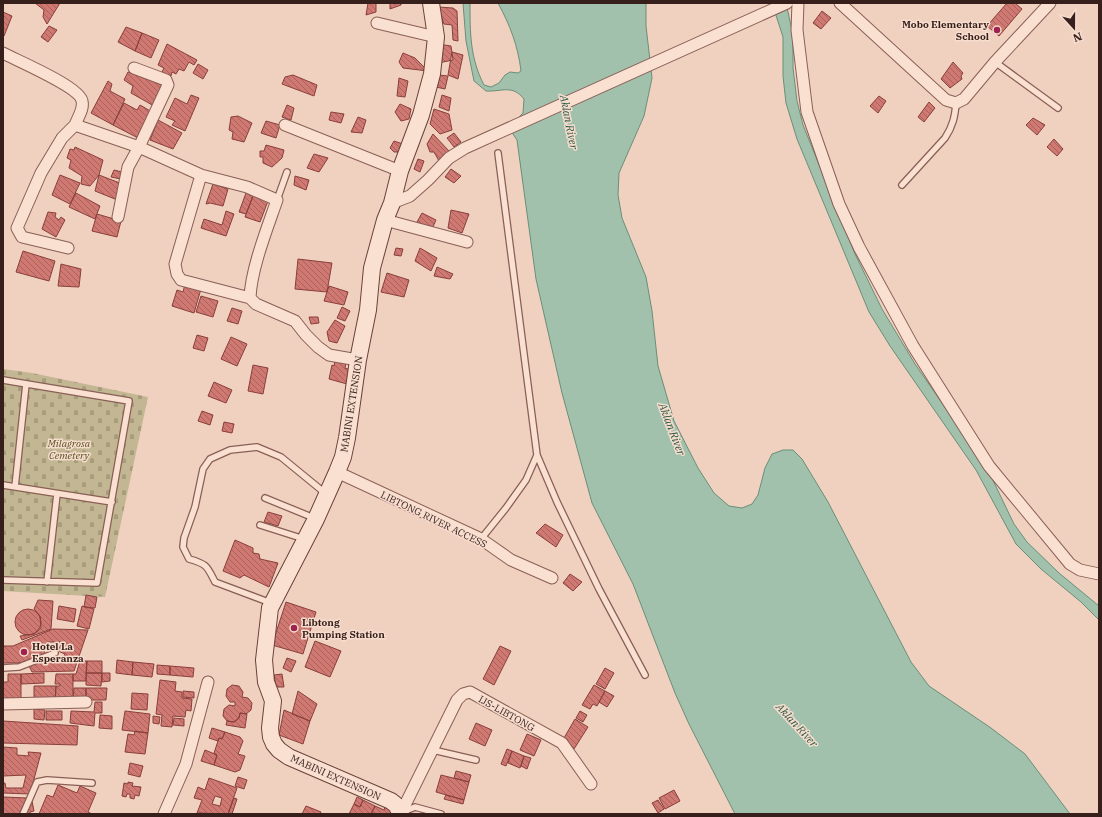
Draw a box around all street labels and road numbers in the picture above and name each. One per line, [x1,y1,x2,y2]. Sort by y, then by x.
street label: MABINI EXTENSION [337,355,366,453]
street label: LIBTONG RIVER ACCESS [378,488,489,551]
street label: IJS-LIBTONG [476,693,537,734]
street label: MABINI EXTENSION [289,752,383,803]

